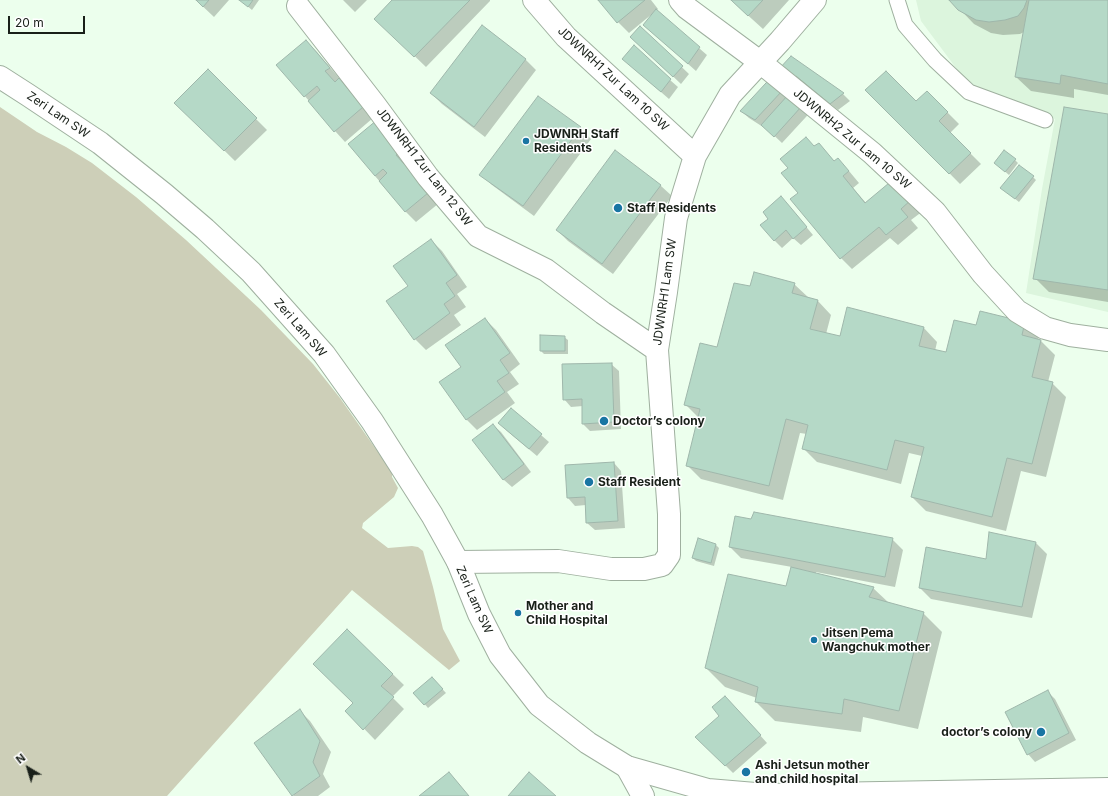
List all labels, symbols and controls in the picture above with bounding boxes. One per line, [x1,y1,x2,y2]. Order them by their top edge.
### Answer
scale bar [10,8,87,34]
text: 20 m [15,15,44,30]
street label: JDWNRH1 Zur Lam 10 SW [554,24,672,134]
street label: JDWNRH2 Zur Lam 10 SW [790,86,914,192]
street label: Zeri Lam SW [24,89,92,141]
street label: JDWNRH1 Zur Lam 12 SW [373,105,475,229]
place label: JDWNRH Staff Residents [534,127,619,155]
marker: JDWNRH Staff Residents [521,136,531,146]
place label: Staff Residents [627,201,716,215]
marker: Staff Residents [612,202,624,214]
street label: JDWNRH1 Lam SW [650,237,680,347]
street label: Zeri Lam SW [271,296,329,360]
place label: Doctor’s colony [613,414,705,428]
marker: Doctor’s colony [598,415,610,427]
place label: Staff Resident [598,475,681,489]
marker: Staff Resident [583,476,595,488]
street label: Zeri Lam SW [453,564,495,636]
place label: Mother and Child Hospital [526,599,608,627]
marker: Mother and Child Hospital [513,608,523,618]
place label: Jitsen Pema Wangchuk mother [822,626,930,654]
marker: Jitsen Pema Wangchuk mother [809,635,819,645]
place label: doctor’s colony [941,725,1032,739]
marker: doctor’s colony [1035,726,1047,738]
north arrow [8,748,48,788]
text: N [13,750,28,767]
place label: Ashi Jetsun mother and child hospital [755,758,869,786]
marker: Ashi Jetsun mother and child hospital [740,766,752,778]

